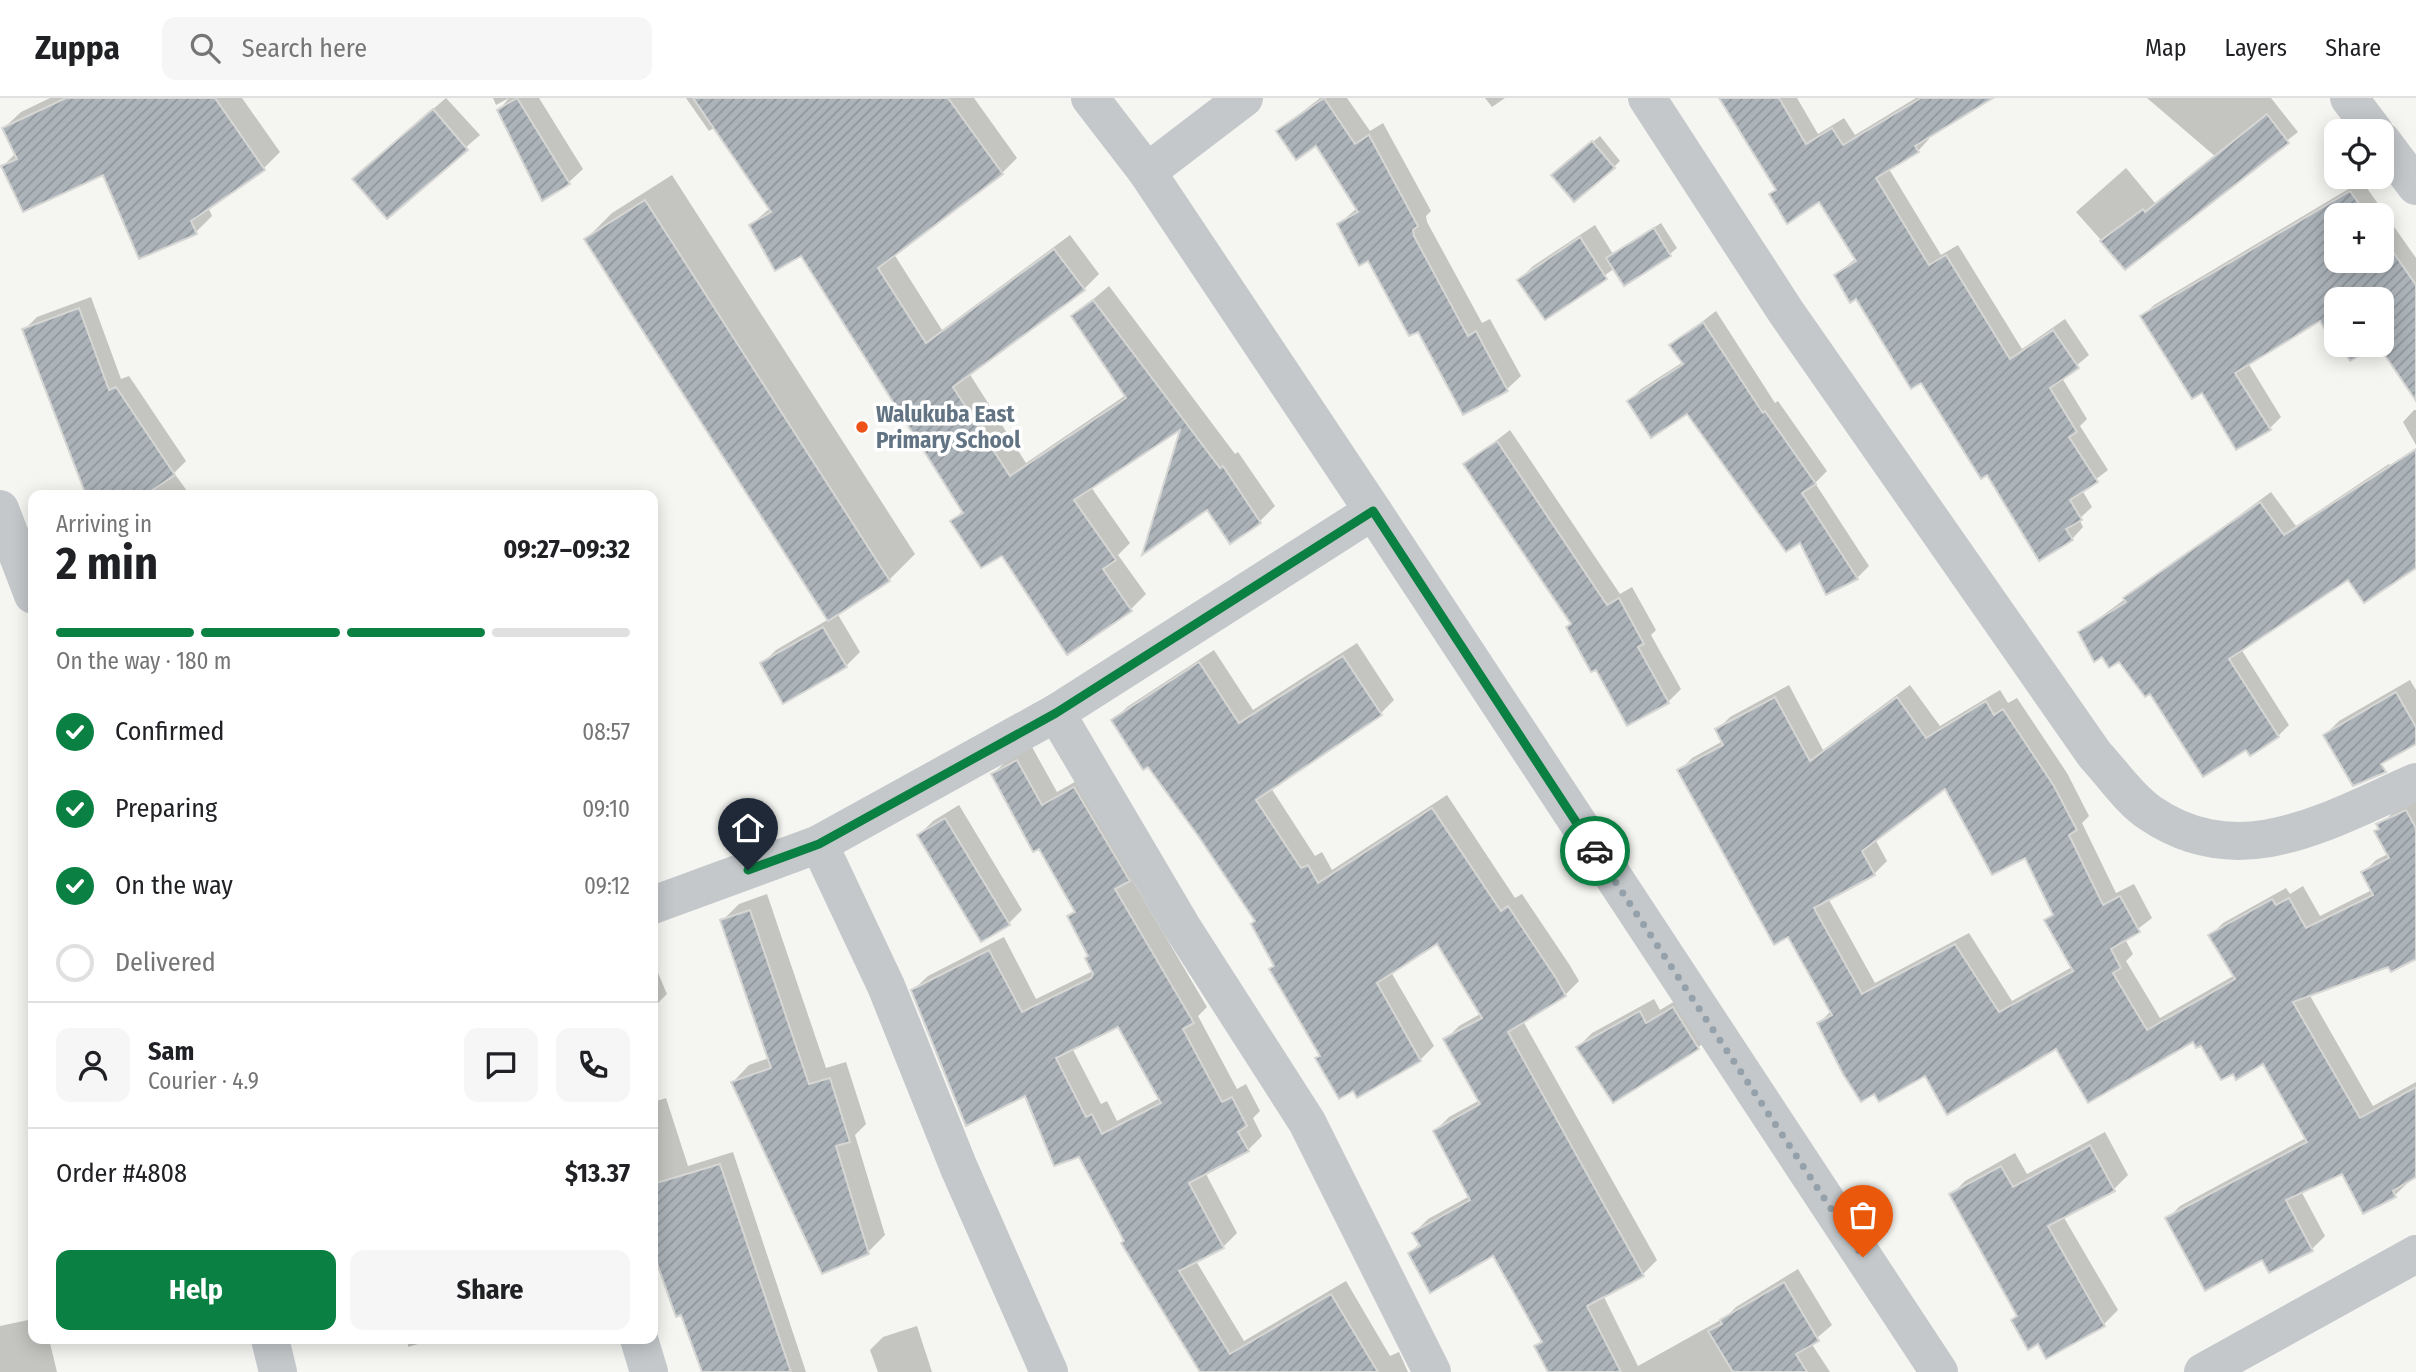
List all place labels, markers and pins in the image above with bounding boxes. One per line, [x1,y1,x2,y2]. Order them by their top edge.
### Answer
place label: Walukuba East Primary School [876,400,1021,454]
marker: Walukuba East Primary School [854,419,870,435]
pin [718,798,778,870]
pin [1833,1185,1893,1257]

